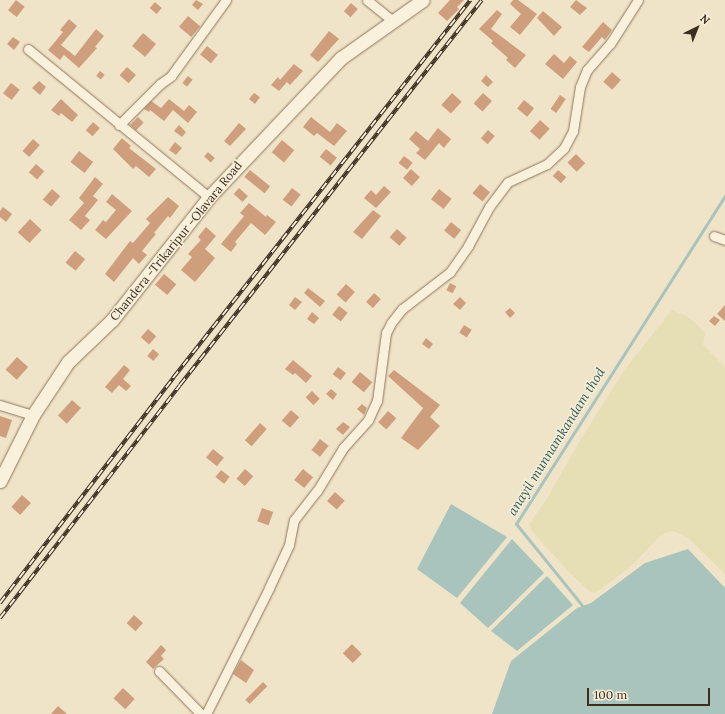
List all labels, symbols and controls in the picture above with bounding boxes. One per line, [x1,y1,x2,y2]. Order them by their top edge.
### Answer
north arrow [677,8,717,48]
text: N [697,11,713,27]
street label: Chandera -Trikaripur -Olavara Road [107,158,245,324]
water label: anayil munnamkandam thod [505,365,609,519]
scale bar [589,680,712,706]
text: 100 m [594,687,627,702]

